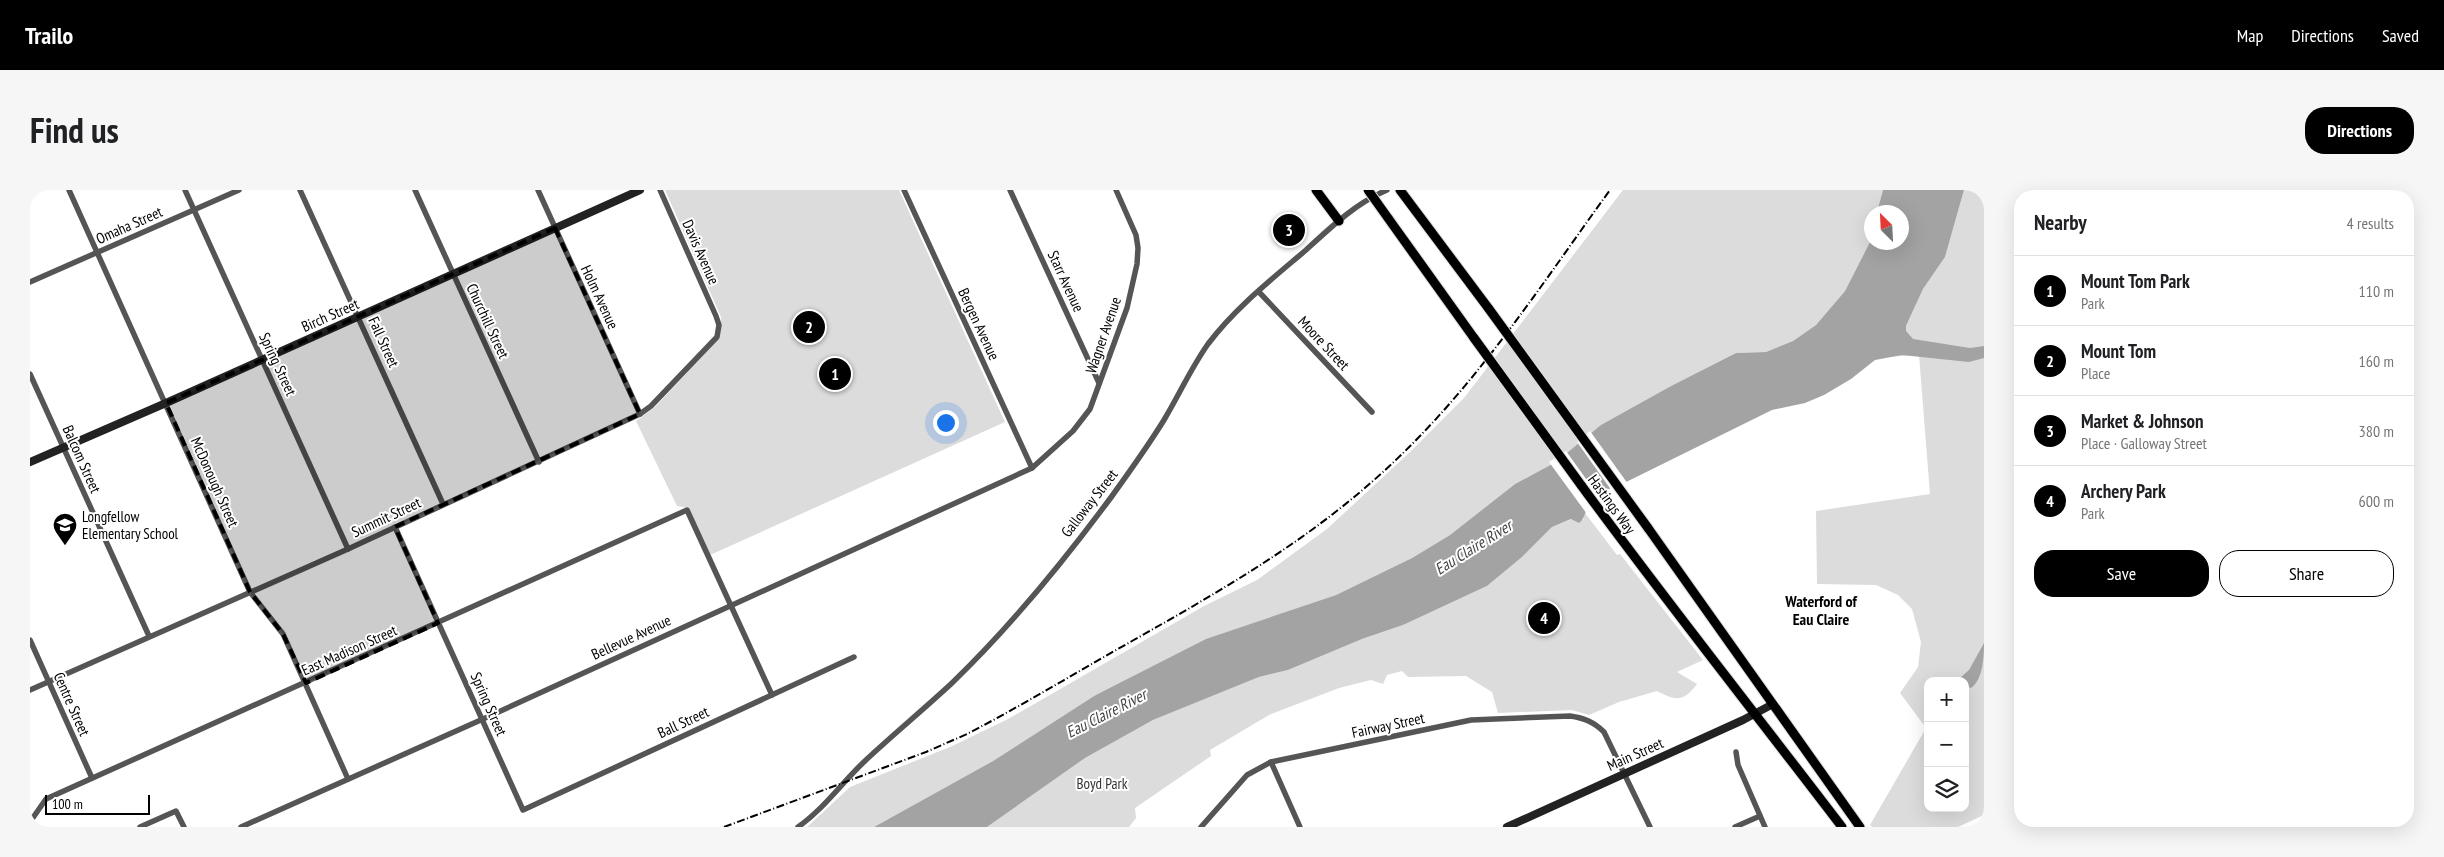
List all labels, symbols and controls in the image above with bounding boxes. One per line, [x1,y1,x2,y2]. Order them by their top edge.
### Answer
text: Trailo [25,20,73,51]
text: Map [2237,24,2263,47]
text: Directions [2291,24,2354,47]
text: Saved [2382,24,2419,47]
text: Find us [30,107,119,153]
button: Directions [2305,107,2414,154]
street label: Omaha Street [93,202,165,248]
north arrow [1864,205,1909,250]
text: Nearby [2034,209,2087,236]
pin: 3 [1273,211,1305,249]
text: 4 results [2347,213,2394,233]
street label: Davis Avenue [678,217,724,287]
street label: Starr Avenue [1044,247,1088,315]
street label: Holm Avenue [577,262,623,332]
text: Mount Tom Park [2081,269,2190,293]
street label: Churchill Street [462,280,514,362]
text: 1 [2046,281,2054,301]
text: 110 m [2359,281,2394,301]
street label: Bergen Avenue [954,285,1004,363]
text: Park [2081,293,2105,313]
street label: Birch Street [298,294,362,336]
street label: Wagner Avenue [1081,294,1125,376]
pin: 2 [793,308,825,346]
street label: Moore Street [1294,312,1354,374]
street label: Fall Street [364,314,404,370]
street label: Spring Street [255,329,301,399]
text: Mount Tom [2081,339,2156,363]
text: 2 [2046,351,2054,371]
text: 160 m [2359,351,2394,371]
pin: 1 [819,355,851,393]
text: Place [2081,363,2110,383]
text: Market & Johnson [2081,409,2204,433]
your location [933,410,959,436]
text: 3 [2046,421,2054,441]
text: 380 m [2359,421,2394,441]
street label: Balcom Street [59,422,105,496]
text: Place · Galloway Street [2081,433,2207,453]
street label: McDonough Street [187,434,243,530]
street label: Galloway Street [1057,465,1121,541]
street label: Hastings Way [1584,471,1640,538]
text: Archery Park [2081,479,2166,503]
text: 4 [2046,491,2054,511]
text: 600 m [2359,491,2394,511]
street label: Summit Street [348,493,424,541]
text: Park [2081,503,2105,523]
place label: Longfellow Elementary School [82,507,179,543]
school or university icon: Longfellow Elementary School [52,512,78,546]
water label: Eau Claire River [1431,514,1518,579]
button: Save [2034,550,2209,597]
button: Share [2219,550,2394,597]
district label: Waterford of Eau Claire [1784,591,1857,629]
pin: 4 [1528,599,1560,637]
street label: Bellevue Avenue [588,610,674,664]
street label: East Madison Street [298,620,400,680]
street label: Centre Street [50,669,94,739]
street label: Spring Street [467,669,511,739]
map controls [1924,677,1969,812]
button: + [1924,677,1969,722]
water label: Eau Claire River [1063,683,1152,742]
street label: Ball Street [654,702,712,742]
street label: Fairway Street [1350,708,1426,742]
button: − [1924,722,1969,767]
street label: Main Street [1604,733,1666,775]
button: layers [1924,767,1969,812]
park label: Boyd Park [1076,774,1128,793]
scale bar [45,792,150,815]
text: 100 m [52,795,83,813]

